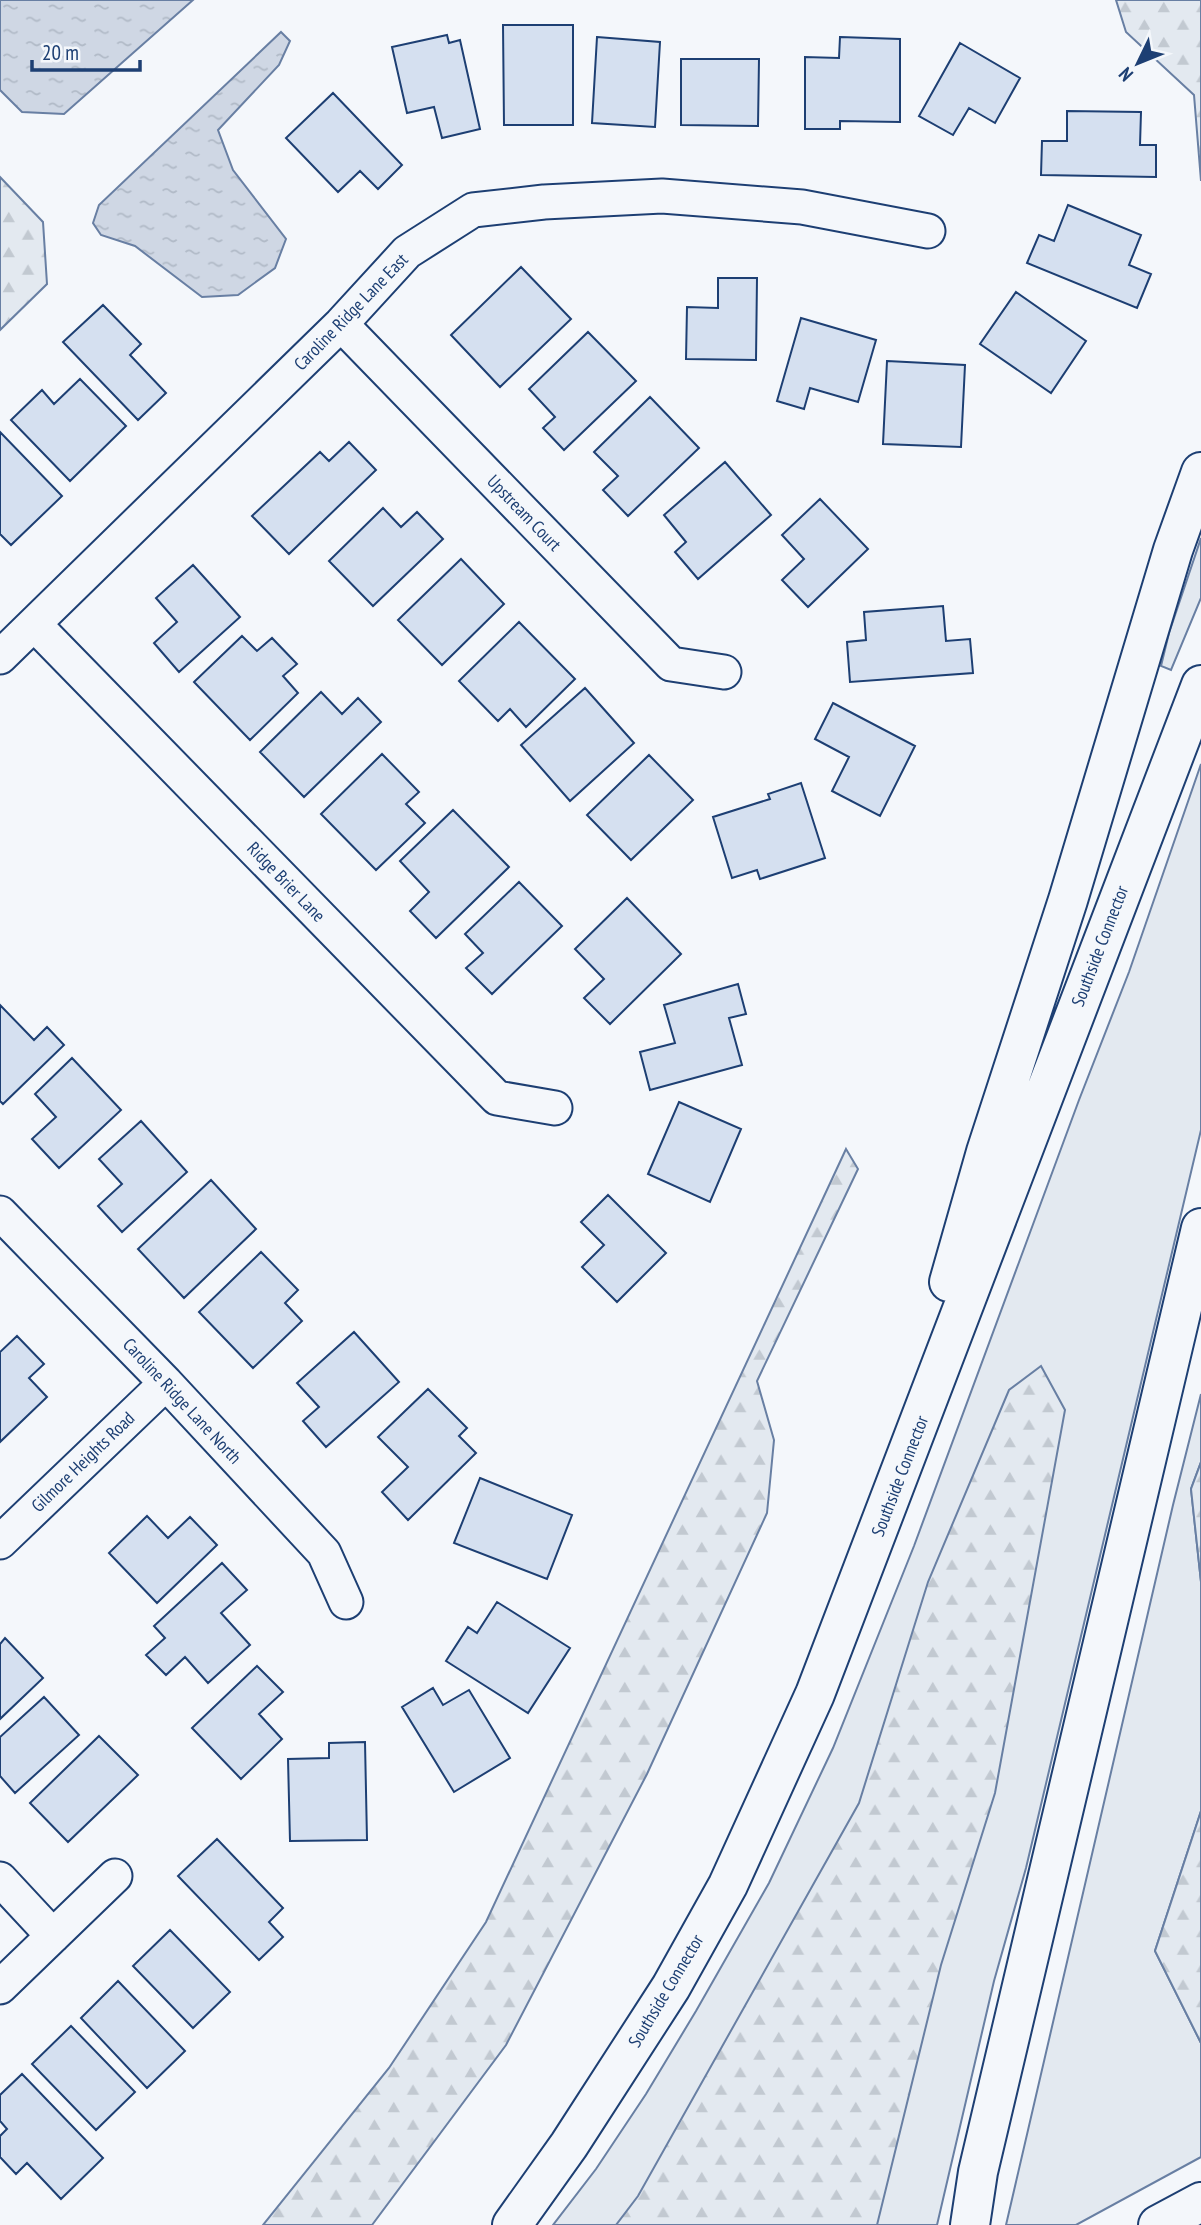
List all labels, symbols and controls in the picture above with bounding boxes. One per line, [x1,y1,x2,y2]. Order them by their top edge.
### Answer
scale bar [32,28,140,72]
north arrow [1103,28,1173,98]
text: 20 m [42,39,79,66]
text: N [1113,63,1138,87]
street label: Caroline Ridge Lane East [289,248,412,375]
street label: Upstream Court [482,470,566,556]
street label: Ridge Brier Lane [242,837,330,927]
street label: Southside Connector [1066,882,1133,1010]
street label: Caroline Ridge Lane North [118,1333,247,1468]
street label: Gilmore Heights Road [26,1407,139,1517]
street label: Southside Connector [866,1412,933,1540]
street label: Southside Connector [623,1930,708,2051]

